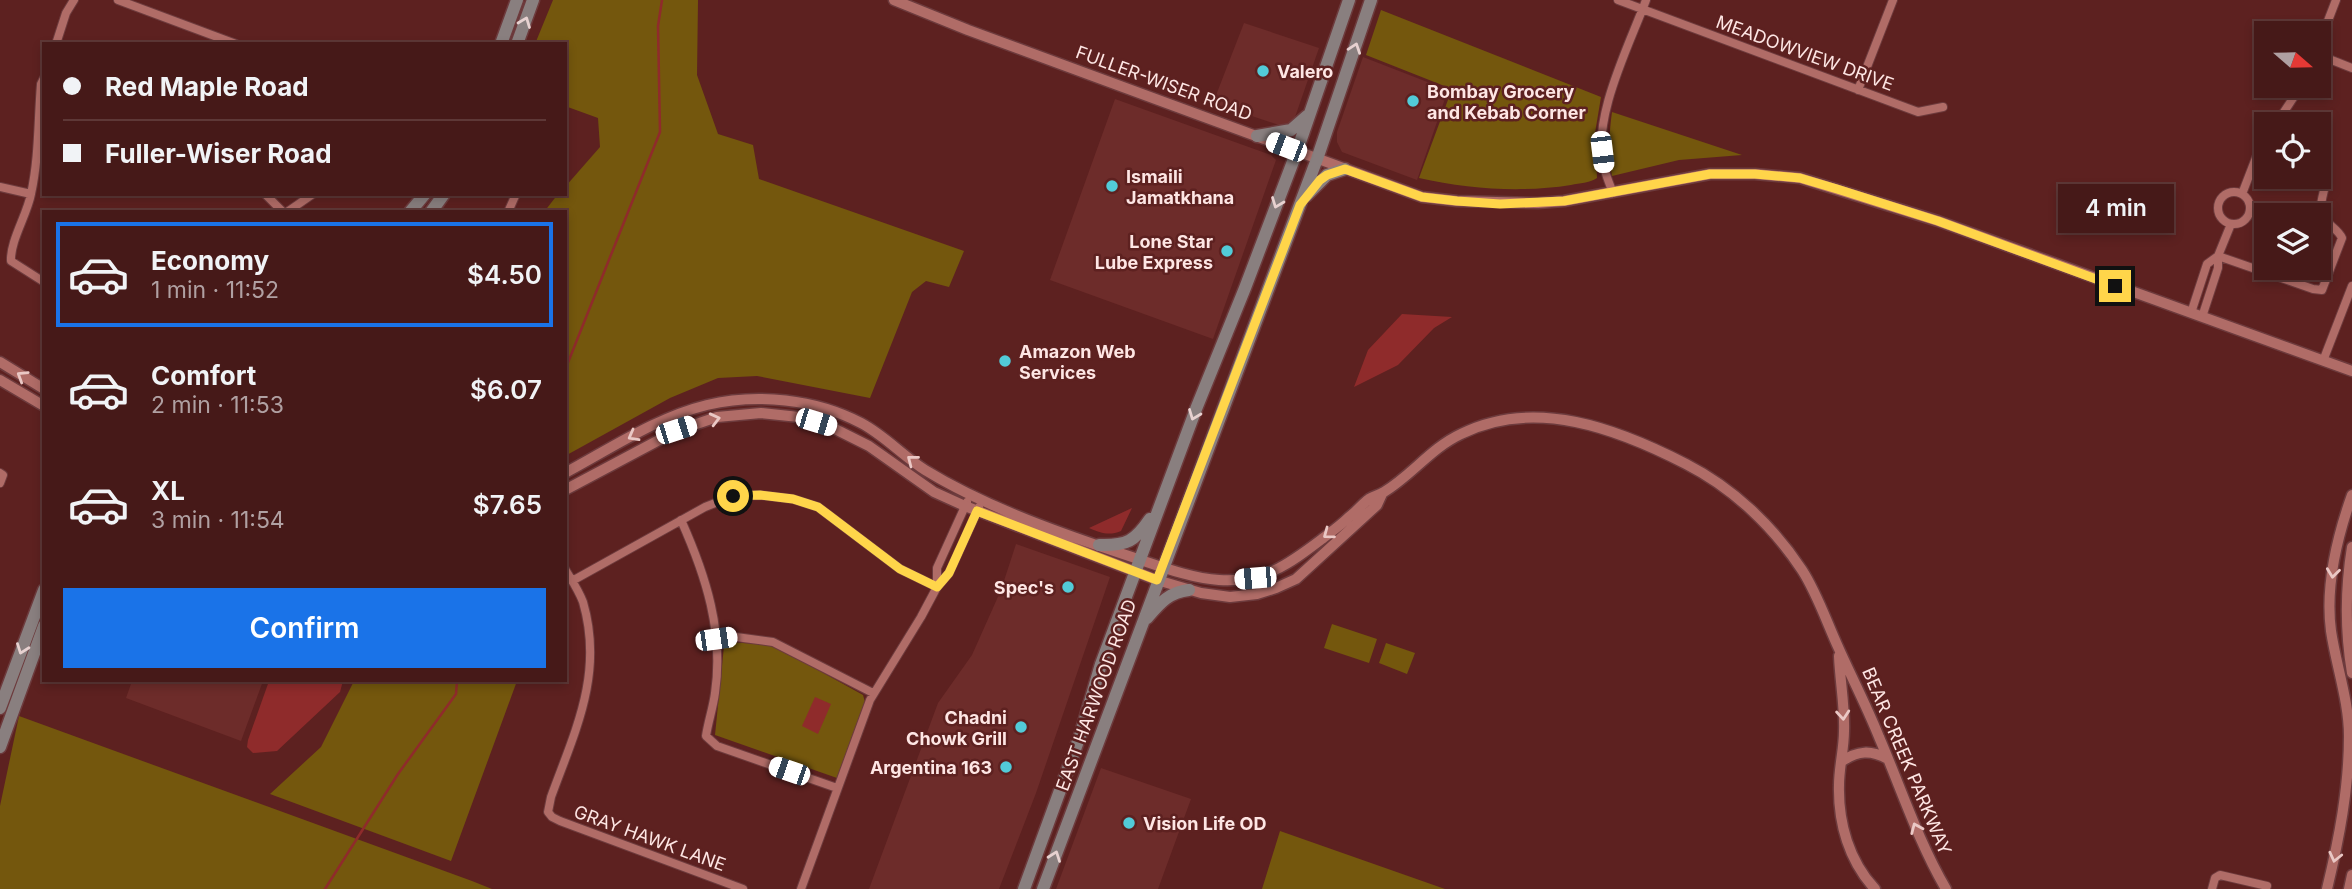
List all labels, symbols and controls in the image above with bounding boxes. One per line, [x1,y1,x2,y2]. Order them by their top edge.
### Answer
street label: MEADOWVIEW DRIVE [1713,11,1897,95]
one-way arrow [517,16,531,28]
north arrow [2254,21,2331,98]
map controls [2254,21,2331,280]
street label: FULLER-WISER ROAD [1073,41,1255,125]
one-way arrow [1347,42,1361,54]
place label: Valero [1277,61,1333,82]
marker: Valero [1255,63,1271,79]
text: Red Maple Road [105,71,309,102]
place label: Bombay Grocery and Kebab Corner [1427,81,1586,123]
marker: Bombay Grocery and Kebab Corner [1405,93,1421,109]
button: locate [2254,112,2331,189]
car [1263,130,1310,164]
car [1590,130,1615,174]
text: Fuller-Wiser Road [105,138,332,169]
place label: Ismaili Jamatkhana [1126,166,1234,208]
marker: Ismaili Jamatkhana [1104,178,1120,194]
callout: 4 min [2057,184,2173,233]
text: 4 min [2085,194,2147,222]
one-way arrow [1272,196,1286,208]
button: layers [2254,203,2331,280]
place label: Lone Star Lube Express [1095,231,1213,273]
icon: car [67,243,130,306]
marker: Lone Star Lube Express [1219,243,1235,259]
text: Economy [151,245,269,276]
text: $4.50 [467,259,542,290]
route end [2099,270,2131,302]
text: 1 min · 11:52 [151,276,279,304]
place label: Amazon Web Services [1019,341,1136,383]
marker: Amazon Web Services [997,353,1013,369]
icon: car [67,358,130,421]
text: Comfort [151,360,256,391]
one-way arrow [16,371,29,384]
text: $6.07 [470,374,542,405]
text: 2 min · 11:53 [151,391,284,419]
car [793,406,840,438]
one-way arrow [1188,408,1202,420]
one-way arrow [708,413,720,427]
car [653,414,700,446]
one-way arrow [628,428,640,441]
one-way arrow [907,455,919,468]
icon: car [67,473,130,536]
text: XL [151,475,185,506]
route start [717,480,749,512]
text: $7.65 [473,489,542,520]
text: 3 min · 11:54 [151,506,285,534]
one-way arrow [1324,526,1336,539]
car [1234,566,1277,590]
one-way arrow [2325,568,2340,579]
place label: Spec's [994,577,1054,598]
marker: Spec's [1060,579,1076,595]
button: Confirm [63,588,546,668]
street label: EAST HARWOOD ROAD [1052,596,1140,794]
car [694,626,739,652]
one-way arrow [16,643,30,655]
street label: BEAR CREEK PARKWAY [1858,664,1956,858]
place label: Chadni Chowk Grill [906,707,1007,749]
one-way arrow [1835,710,1850,721]
marker: Chadni Chowk Grill [1013,719,1029,735]
car [766,754,813,788]
place label: Argentina 163 [870,757,992,778]
marker: Argentina 163 [998,759,1014,775]
street label: GRAY HAWK LANE [571,801,729,875]
place label: Vision Life OD [1143,813,1266,834]
marker: Vision Life OD [1121,815,1137,831]
one-way arrow [1910,823,1924,835]
one-way arrow [1047,850,1061,862]
one-way arrow [2329,851,2343,863]

